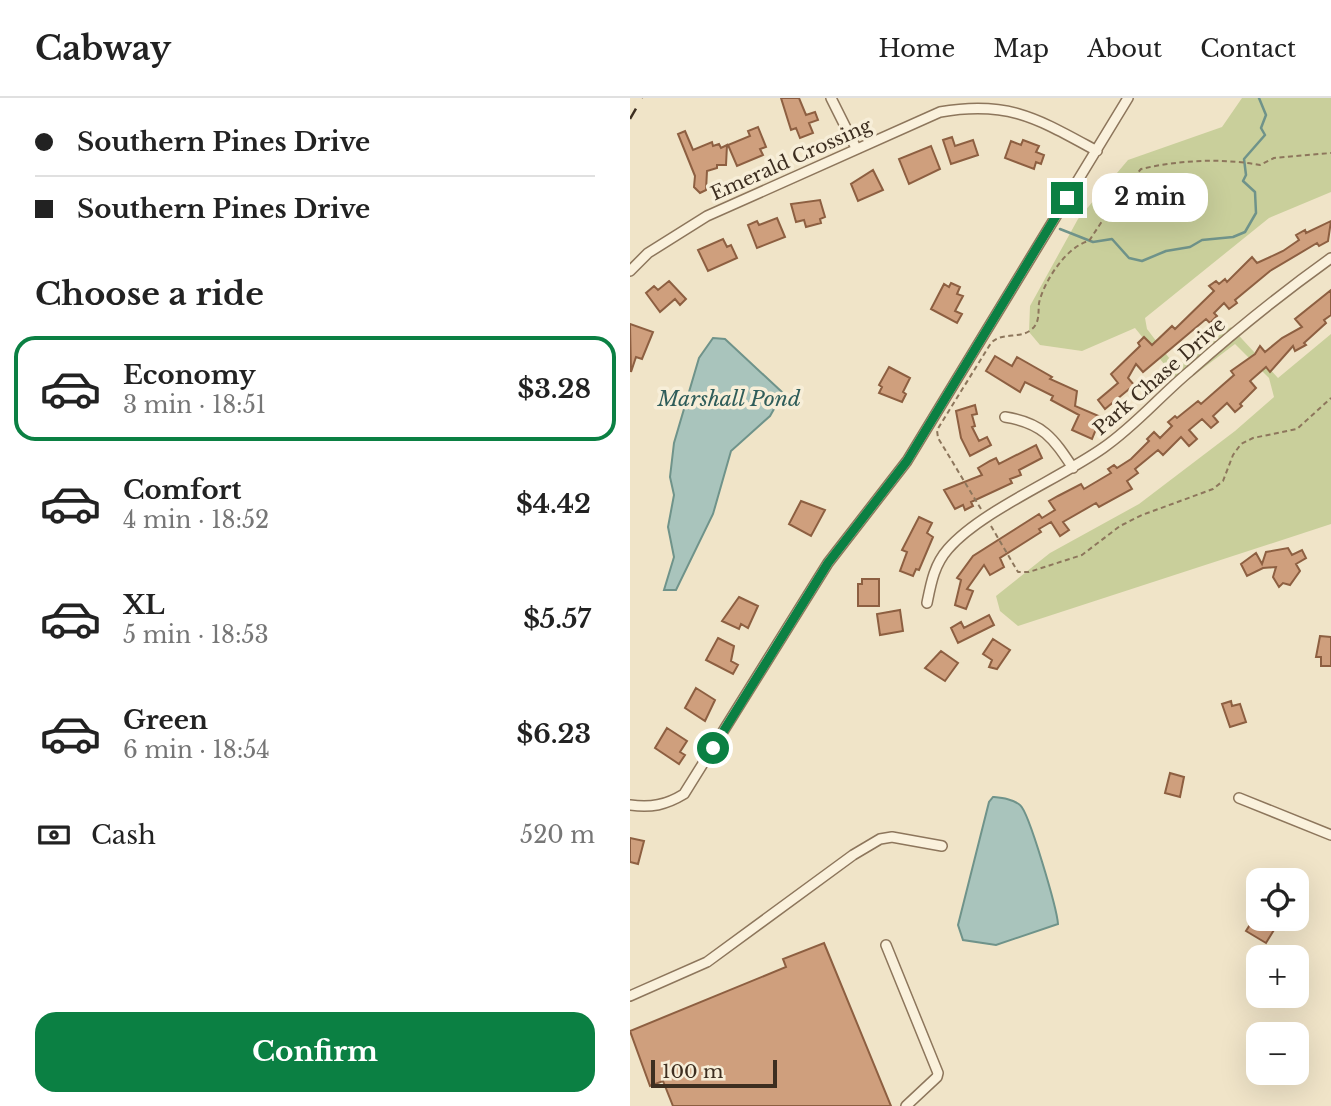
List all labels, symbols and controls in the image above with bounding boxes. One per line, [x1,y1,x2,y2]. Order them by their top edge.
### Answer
text: Cabway [35,28,171,69]
text: Home [879,34,955,63]
text: Map [993,34,1049,63]
text: About [1087,34,1162,63]
text: Contact [1200,34,1296,63]
street label: Emerald Crossing [707,113,876,205]
text: Southern Pines Drive [77,126,370,158]
callout: 2 min [1092,174,1207,222]
route end [1051,182,1083,214]
text: 2 min [1114,183,1186,211]
text: Southern Pines Drive [77,193,370,225]
text: Choose a ride [35,274,264,314]
street label: Park Chase Drive [1089,313,1230,440]
icon: car [39,357,102,420]
text: Economy [123,359,256,391]
text: $3.28 [517,373,591,405]
water label: Marshall Pond [657,386,801,412]
text: 3 min · 18:51 [123,391,266,419]
icon: car [39,472,102,535]
text: Comfort [123,474,241,506]
text: $4.42 [516,488,591,520]
text: 4 min · 18:52 [123,506,269,534]
icon: car [39,587,102,650]
text: XL [123,589,165,621]
text: $5.57 [523,603,591,635]
text: 5 min · 18:53 [123,621,269,649]
icon: car [39,702,102,765]
text: Green [123,704,208,736]
text: $6.23 [516,718,591,750]
route start [697,732,729,764]
text: 6 min · 18:54 [123,736,270,764]
icon: cash [35,816,73,854]
text: Cash [91,819,156,851]
text: 520 m [520,821,595,849]
map controls [1246,868,1309,1085]
button: locate [1246,868,1309,931]
button: + [1246,945,1309,1008]
button: Confirm [35,1012,595,1092]
button: − [1246,1022,1309,1085]
scale bar [651,1057,777,1089]
text: 100 m [662,1060,723,1083]

